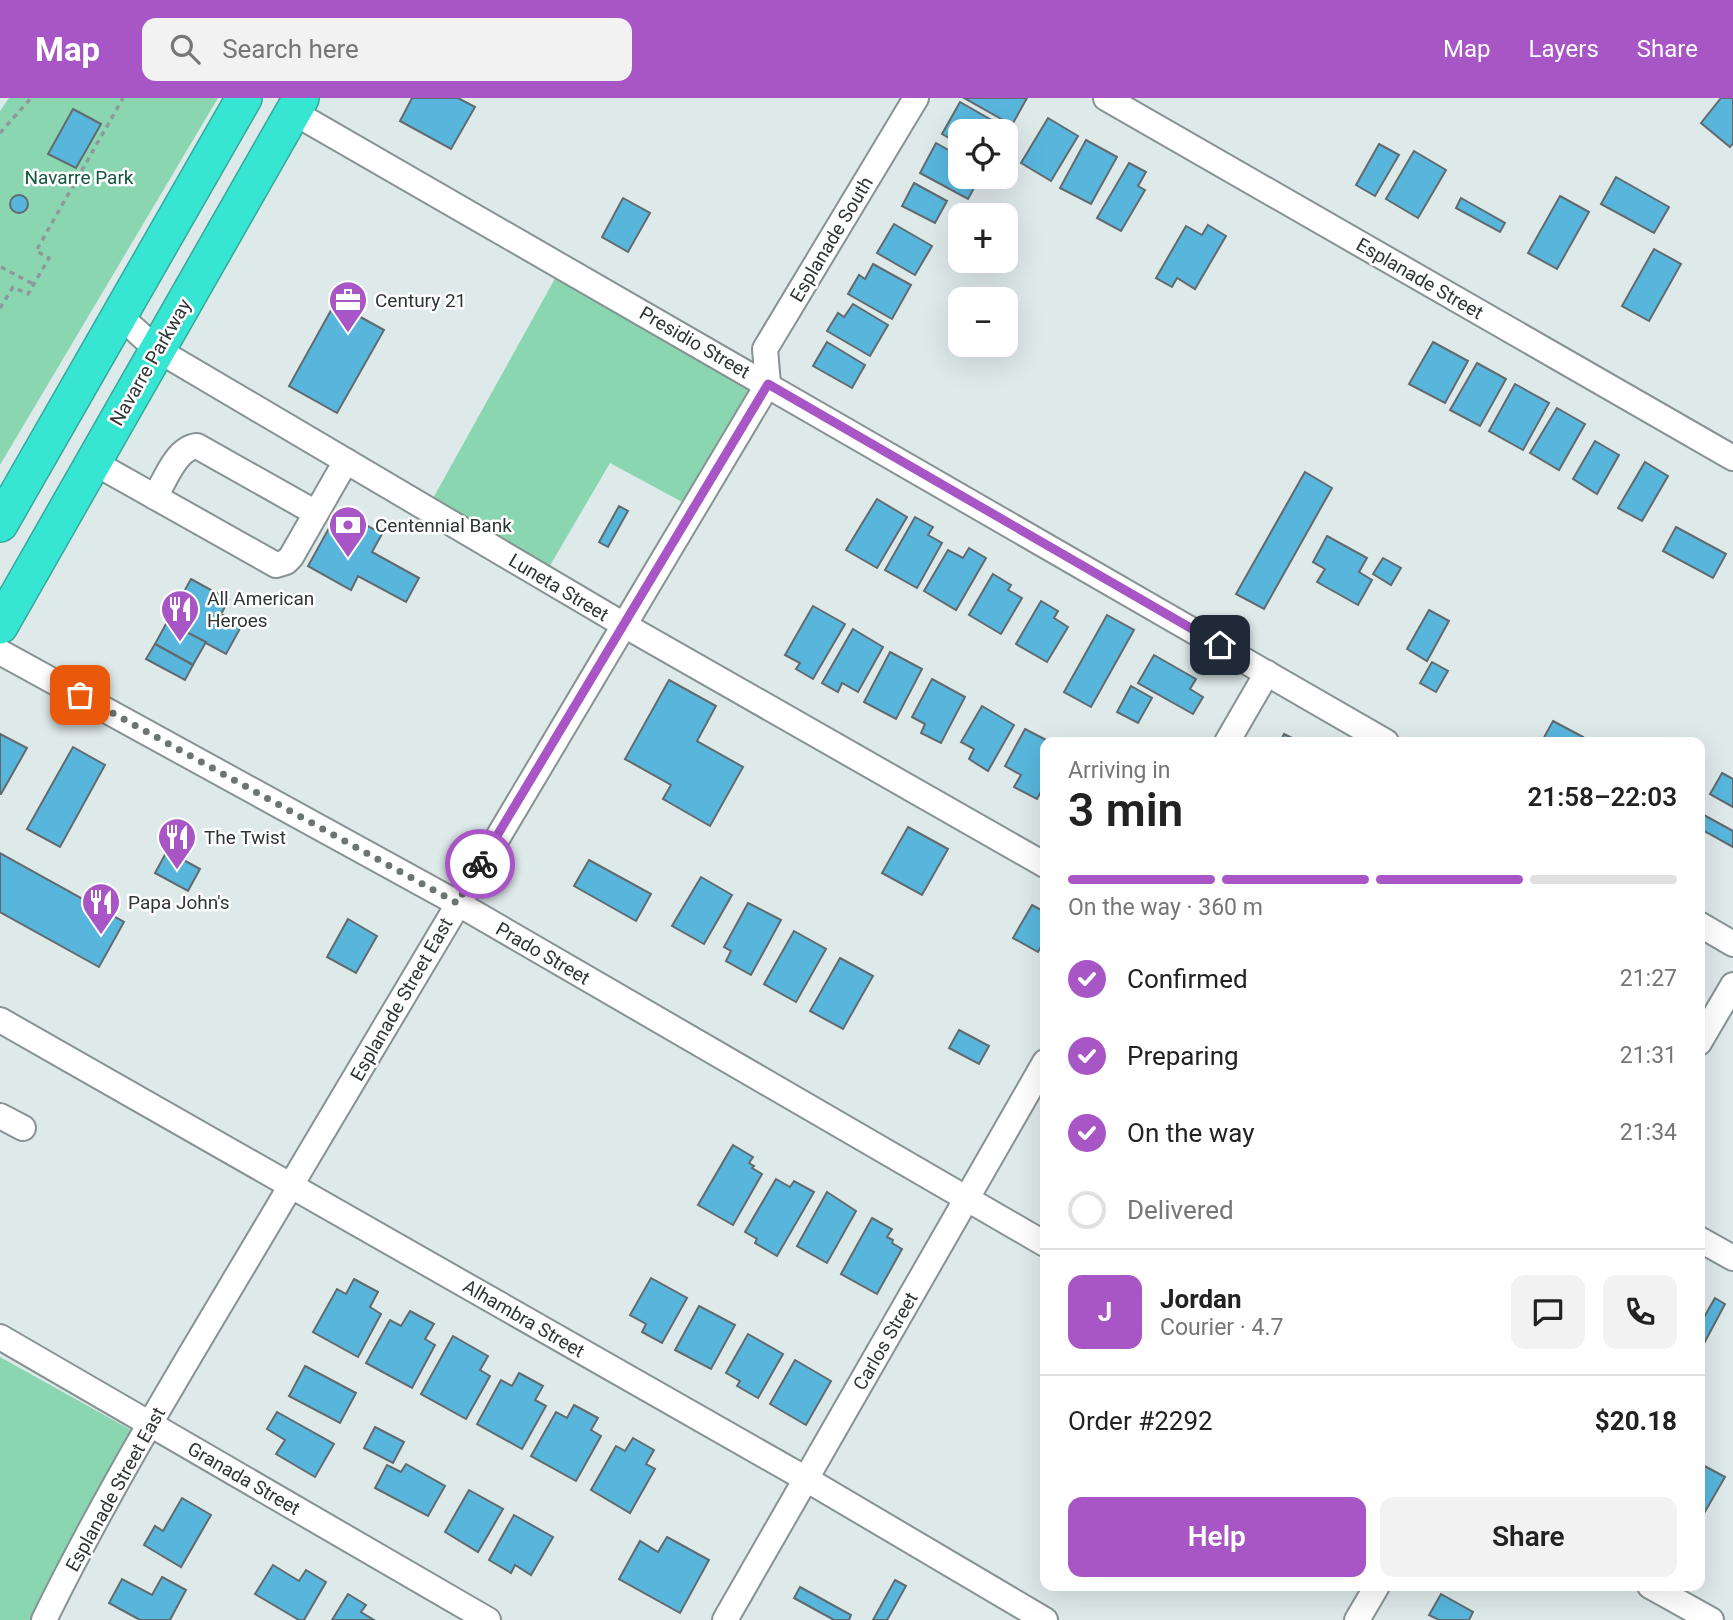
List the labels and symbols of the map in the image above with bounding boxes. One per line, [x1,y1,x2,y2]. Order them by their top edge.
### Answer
park label: Navarre Park [25,166,134,189]
street label: Esplanade South [785,173,878,306]
street label: Esplanade Street [1352,233,1487,324]
office icon: Century 21 [327,279,369,334]
place label: Century 21 [375,289,466,312]
street label: Navarre Parkway [105,295,196,430]
street label: Presidio Street [635,302,754,383]
bank icon: Centennial Bank [327,504,369,559]
place label: Centennial Bank [375,514,512,537]
street label: Luneta Street [505,549,613,626]
place label: All American Heroes [207,587,314,632]
restaurant icon: All American Heroes [159,588,201,643]
pin [1190,615,1250,675]
pin [50,665,110,725]
restaurant icon: The Twist [156,816,198,871]
place label: The Twist [204,826,286,849]
courier [445,829,515,899]
restaurant icon: Papa John's [80,881,122,936]
place label: Papa John's [128,891,230,914]
street label: Esplanade Street East [345,914,458,1085]
street label: Prado Street [492,917,594,990]
street label: Alhambra Street [459,1274,589,1362]
street label: Carlos Street [848,1288,923,1394]
street label: Esplanade Street East [61,1403,170,1576]
street label: Granada Street [183,1437,304,1520]

